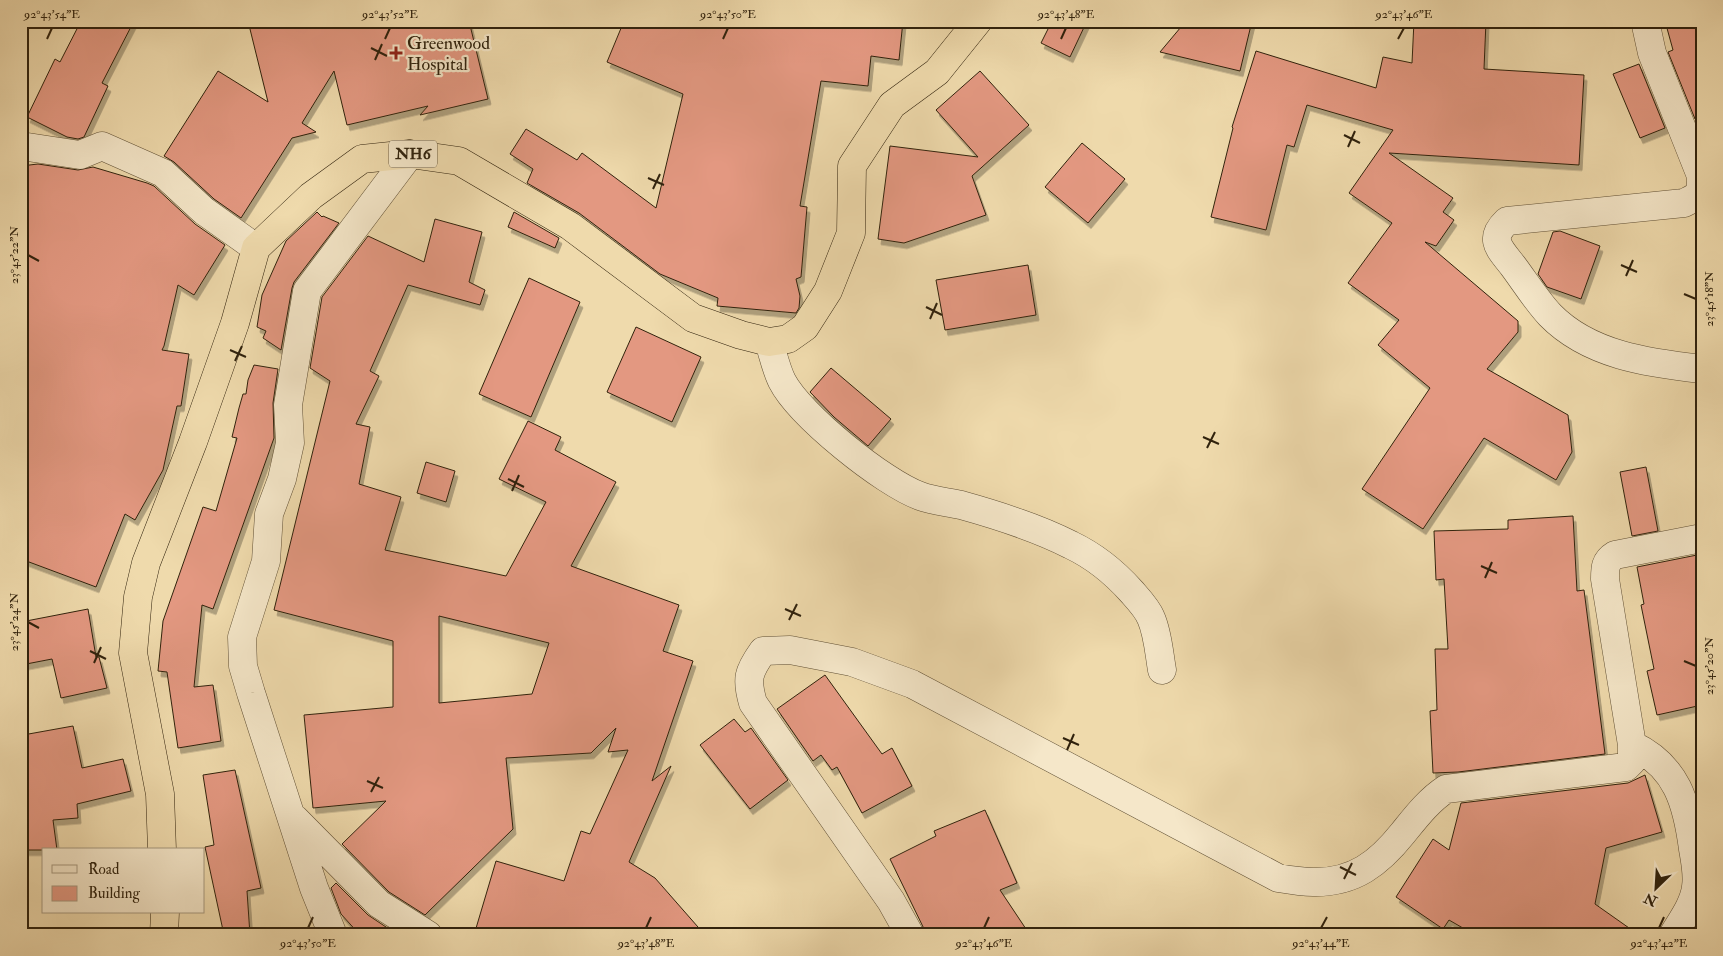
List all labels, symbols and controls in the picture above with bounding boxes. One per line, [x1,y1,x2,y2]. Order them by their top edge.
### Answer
text: 92°43'54"E [23,7,80,22]
text: 92°43'52"E [361,7,418,22]
text: 92°43'50"E [699,7,756,22]
text: 92°43'48"E [1037,7,1095,22]
text: 92°43'46"E [1374,7,1433,22]
place label: Greenwood Hospital [407,32,490,76]
marker: Greenwood Hospital [389,46,403,60]
road number: NH6 [389,140,437,168]
text: 23°45'22"N [7,226,22,284]
text: 23°45'18"N [1702,271,1717,327]
text: 23°45'24"N [7,593,22,651]
text: 23°45'20"N [1702,637,1717,695]
legend [42,848,205,914]
text: Road [88,860,120,879]
north arrow [1630,864,1680,914]
text: Building [88,884,140,903]
text: N [1641,889,1661,910]
text: 92°43'50"E [279,936,336,951]
text: 92°43'48"E [617,936,675,951]
text: 92°43'46"E [954,936,1013,951]
text: 92°43'44"E [1291,936,1350,951]
text: 92°43'42"E [1629,936,1688,951]

